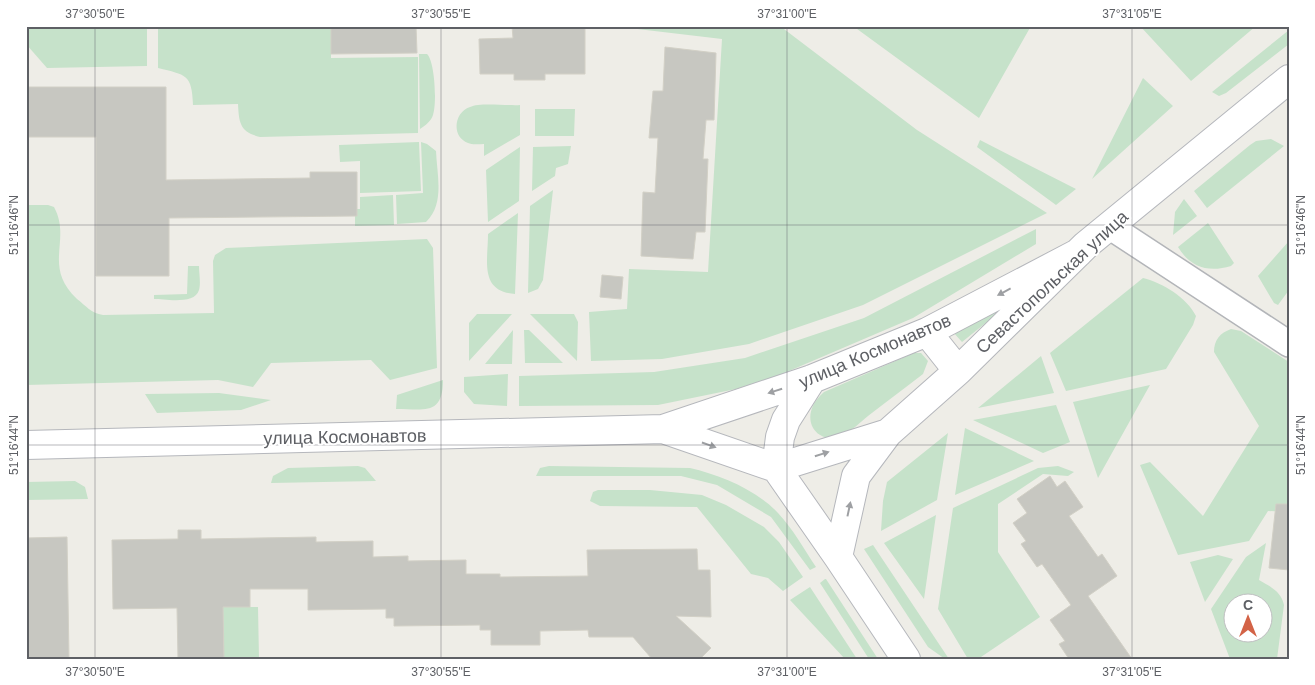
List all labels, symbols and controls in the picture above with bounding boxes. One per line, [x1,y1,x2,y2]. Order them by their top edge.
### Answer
text: 37°30'50"E [65,7,125,21]
text: 37°30'55"E [411,7,471,21]
text: 37°31'00"E [757,7,817,21]
text: 37°31'05"E [1102,7,1162,21]
text: 51°16'46"N [7,195,21,255]
text: 51°16'46"N [1294,195,1308,255]
street label: Севастопольская улица [972,206,1133,358]
one-way arrow [997,288,1011,296]
street label: улица Космонавтов [796,310,954,392]
one-way arrow [767,387,782,395]
text: 51°16'44"N [7,415,21,475]
text: 51°16'44"N [1294,415,1308,475]
street label: улица Космонавтов [263,426,427,448]
one-way arrow [702,441,717,449]
one-way arrow [815,449,830,457]
one-way arrow [845,501,853,516]
north arrow [1222,592,1272,642]
text: С [1243,597,1253,613]
text: 37°30'50"E [65,665,125,679]
text: 37°30'55"E [411,665,471,679]
text: 37°31'00"E [757,665,817,679]
text: 37°31'05"E [1102,665,1162,679]

